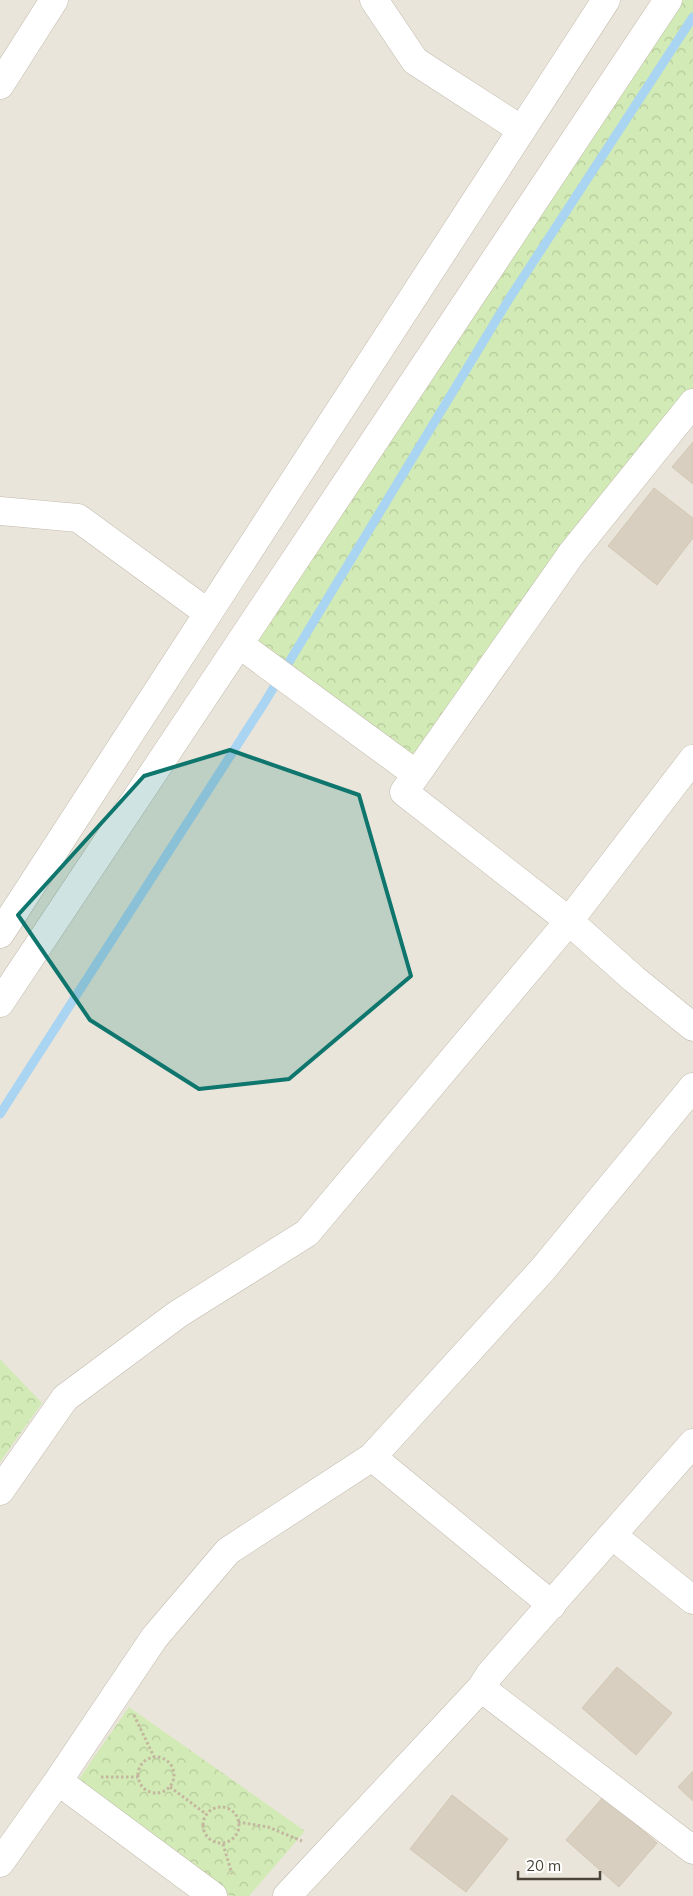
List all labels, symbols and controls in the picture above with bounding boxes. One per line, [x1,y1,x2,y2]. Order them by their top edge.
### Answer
scale bar [518,1848,600,1880]
text: 20 m [526,1856,561,1875]

